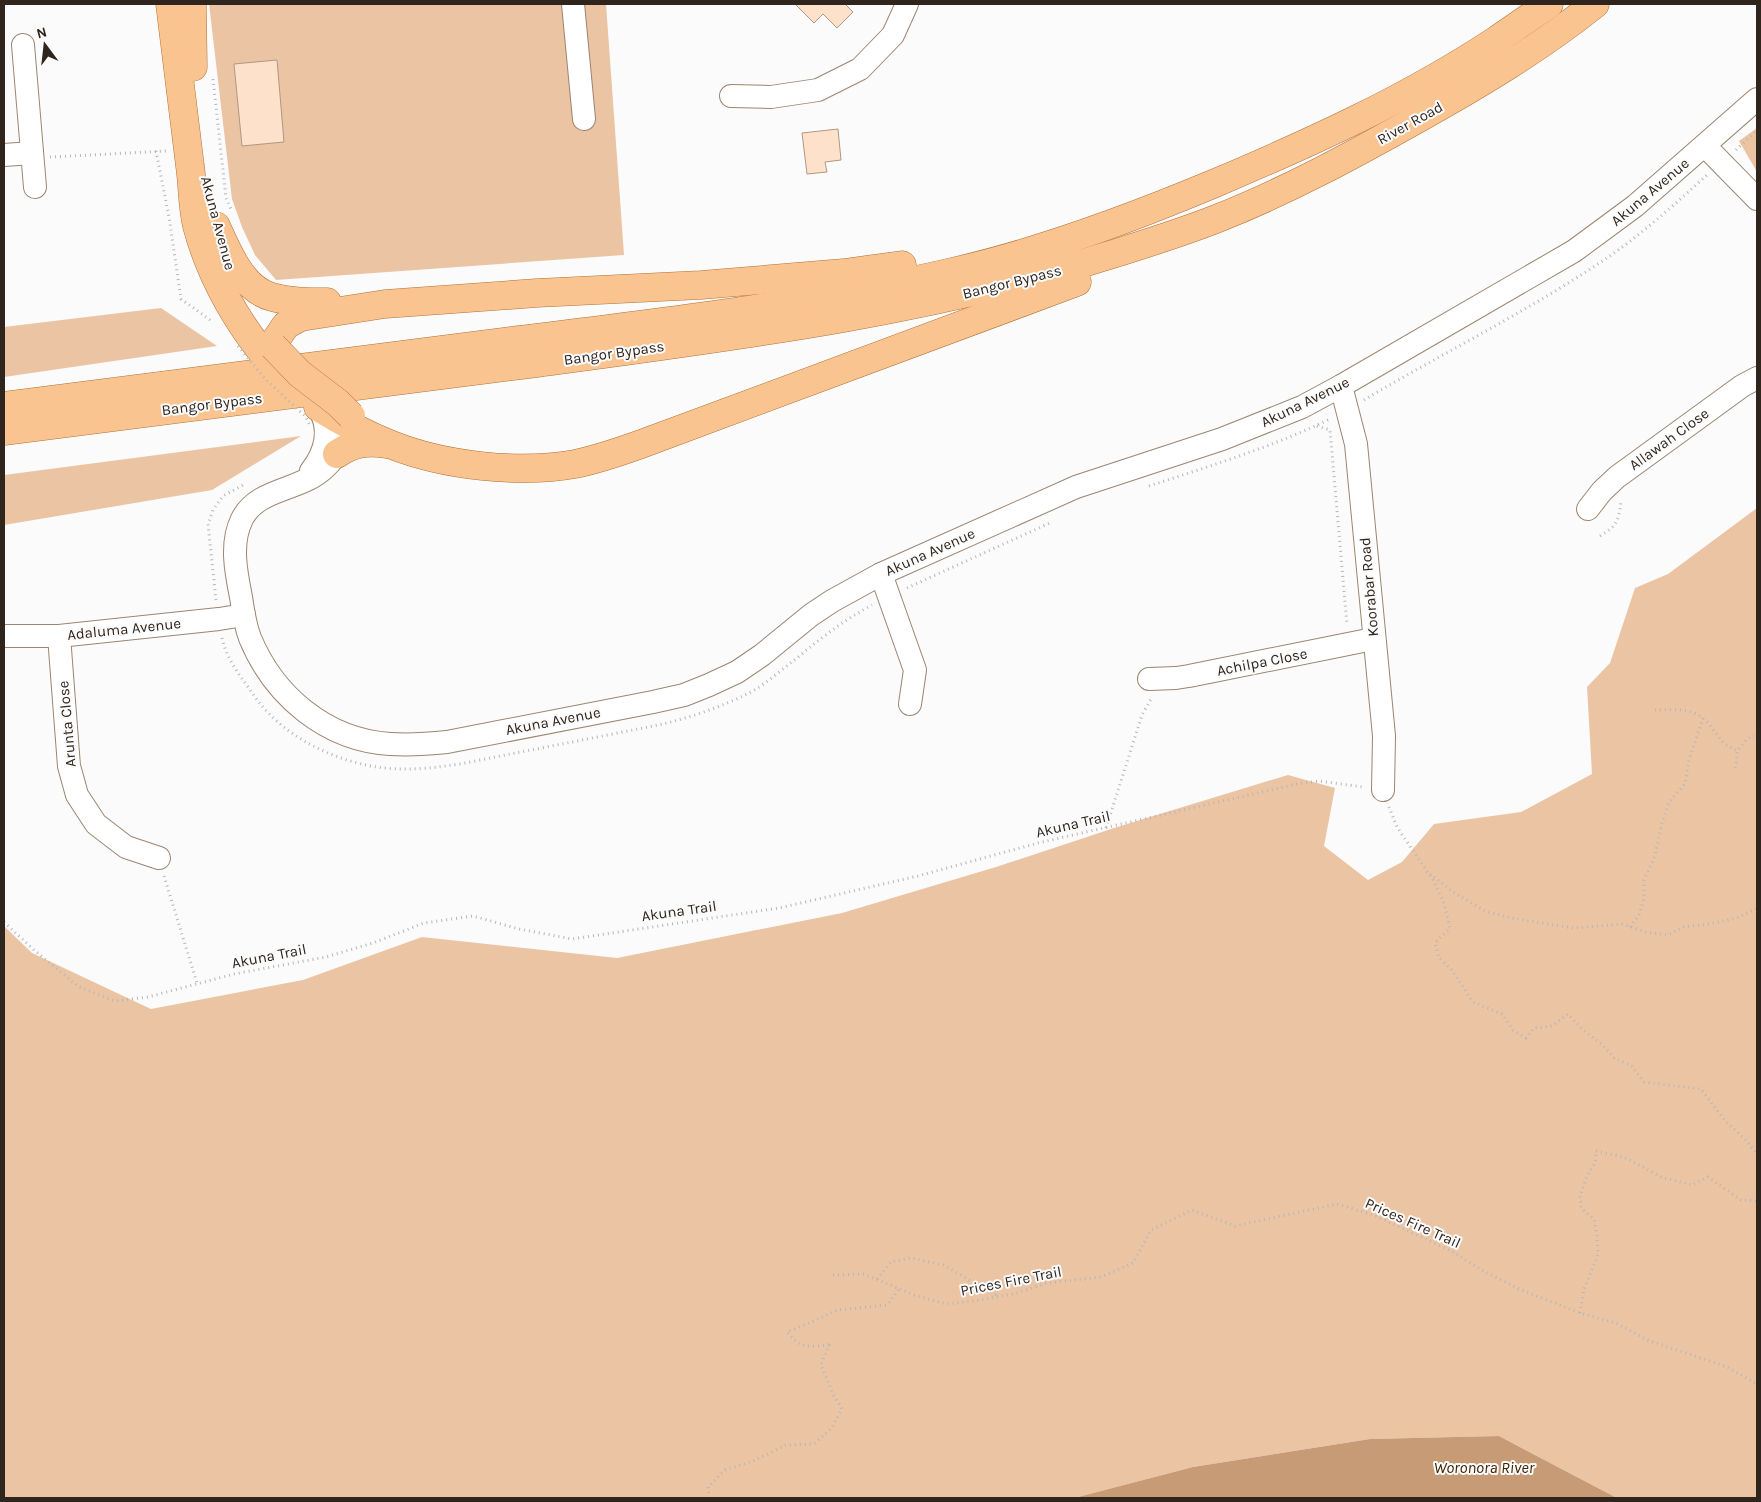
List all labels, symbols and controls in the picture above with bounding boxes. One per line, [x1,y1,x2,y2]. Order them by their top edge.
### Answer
north arrow [20,20,70,70]
text: N [35,23,49,42]
street label: River Road [1374,98,1446,148]
street label: Akuna Avenue [1607,154,1693,230]
street label: Akuna Avenue [197,174,239,272]
street label: Bangor Bypass [961,261,1063,303]
street label: Bangor Bypass [563,337,665,369]
street label: Akuna Avenue [1258,373,1352,431]
street label: Bangor Bypass [161,389,263,419]
street label: Allawah Close [1626,404,1712,474]
street label: Akuna Avenue [882,524,978,580]
street label: Koorabar Road [1356,536,1382,638]
street label: Adaluma Avenue [66,614,182,644]
street label: Achilpa Close [1215,644,1309,680]
street label: Arunta Close [54,680,80,768]
street label: Akuna Avenue [504,703,602,739]
street label: Akuna Trail [1034,807,1112,841]
street label: Akuna Trail [640,897,718,925]
street label: Akuna Trail [230,940,308,972]
street label: Prices Fire Trail [1362,1194,1464,1252]
street label: Prices Fire Trail [959,1262,1063,1300]
water label: Woronora River [1434,1458,1535,1477]

